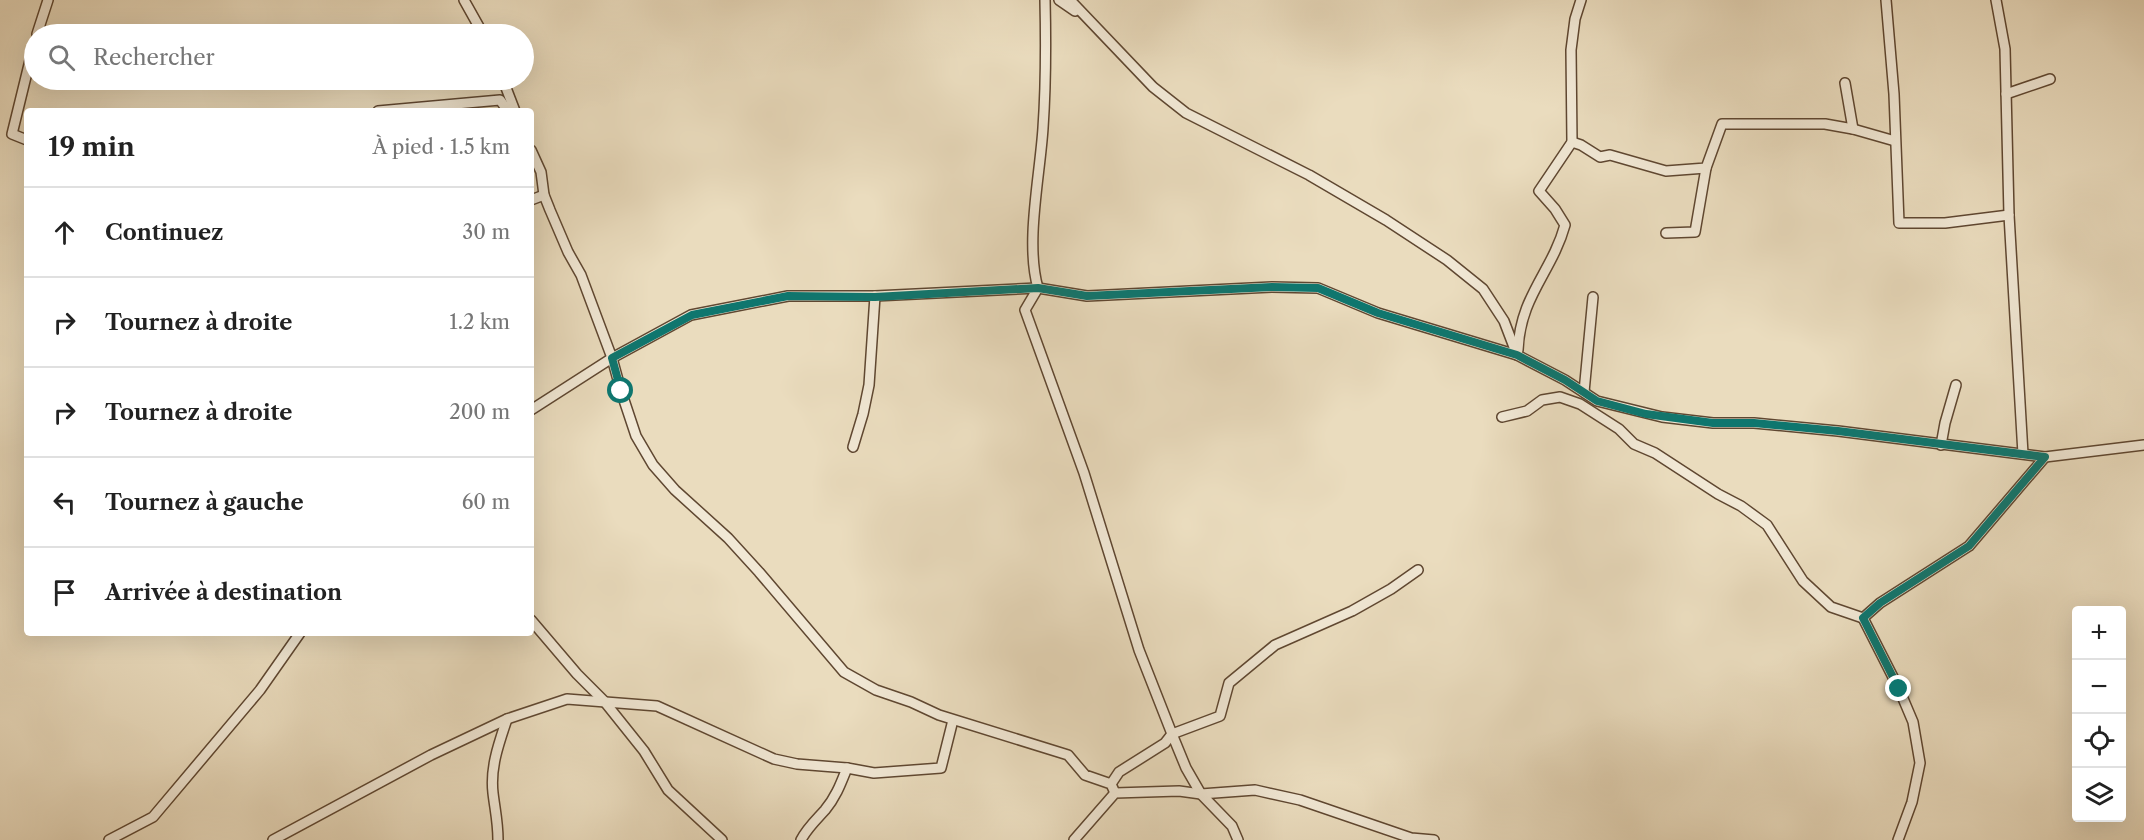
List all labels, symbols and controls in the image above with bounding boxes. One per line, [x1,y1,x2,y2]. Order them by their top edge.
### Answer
search box [24,24,534,90]
icon: search [45,41,78,74]
text: Rechercher [93,44,215,71]
text: 19 min [48,131,135,163]
text: À pied · 1.5 km [373,135,510,159]
icon: ahead [48,216,81,249]
text: Continuez [105,219,224,246]
text: 30 m [462,220,510,244]
icon: right [48,306,81,339]
text: Tournez à droite [105,309,292,336]
text: 1.2 km [449,310,510,334]
route start [607,377,633,403]
icon: right [48,396,81,429]
text: Tournez à droite [105,399,292,426]
text: 200 m [449,400,510,424]
icon: left [48,486,81,519]
text: Tournez à gauche [105,489,304,516]
text: 60 m [462,490,510,514]
icon: arrive [48,576,81,609]
text: Arrivée à destination [105,579,342,606]
map controls [2072,606,2126,822]
button: + [2072,606,2126,660]
button: − [2072,660,2126,714]
route end [1885,675,1911,701]
button: locate [2072,714,2126,768]
button: layers [2072,768,2126,822]

